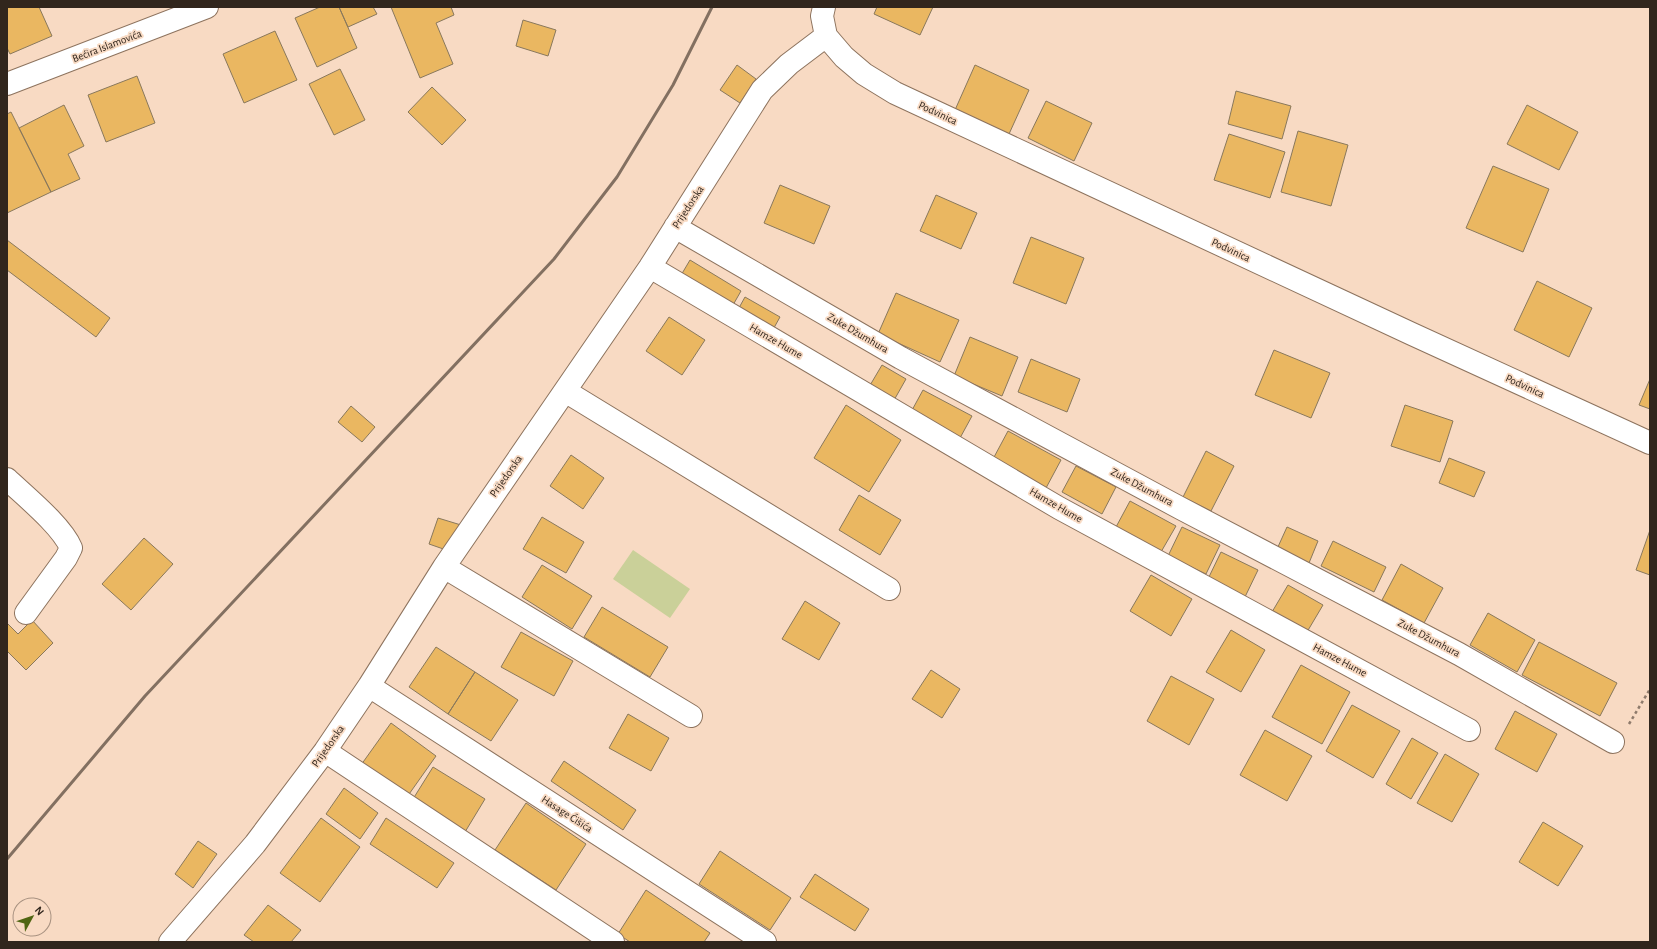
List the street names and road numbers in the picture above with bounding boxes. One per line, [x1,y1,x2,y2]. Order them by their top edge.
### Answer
street label: Bećira Islamovića [71,28,143,64]
street label: Podvinica [917,99,959,127]
street label: Prijedorska [670,184,706,230]
street label: Podvinica [1210,236,1252,264]
street label: Zuke Džumhura [826,311,890,355]
street label: Hamze Hume [748,321,804,361]
street label: Podvinica [1504,372,1546,400]
street label: Prijedorska [488,453,524,499]
street label: Zuke Džumhura [1109,466,1175,508]
street label: Hamze Hume [1028,485,1084,525]
street label: Zuke Džumhura [1396,617,1462,659]
street label: Hamze Hume [1311,641,1369,679]
street label: Prijedorska [310,723,346,769]
street label: Hasage Ćišića [540,793,595,834]

